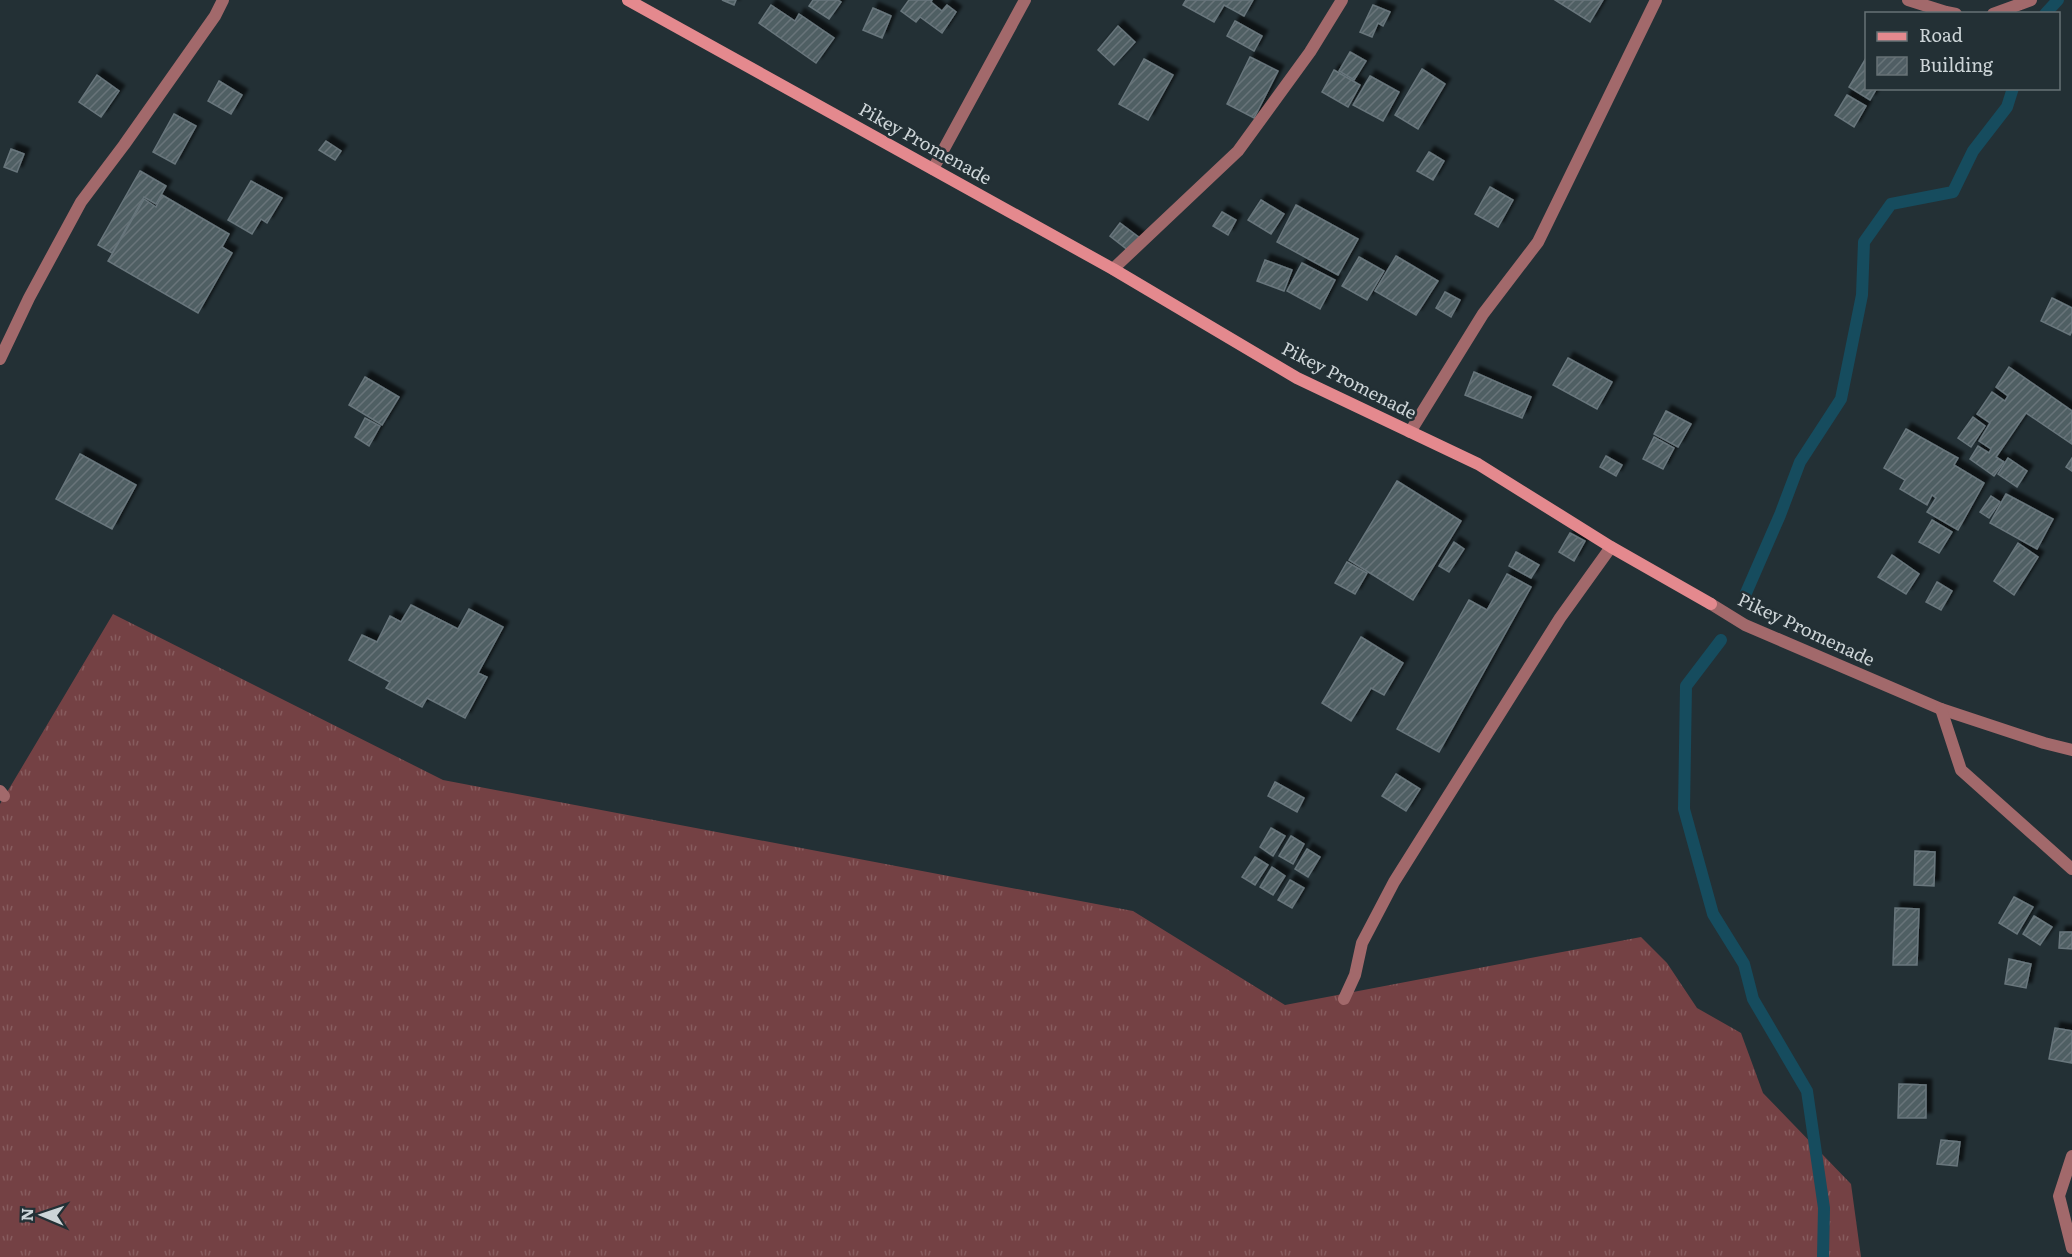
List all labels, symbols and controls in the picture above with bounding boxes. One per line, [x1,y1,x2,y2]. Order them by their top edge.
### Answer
legend [1865,12,2060,90]
text: Road [1919,21,1963,48]
text: Building [1919,51,1994,78]
street label: Pikey Promenade [854,95,997,190]
street label: Pikey Promenade [1277,334,1422,425]
street label: Pikey Promenade [1734,585,1880,672]
north arrow [12,1185,72,1245]
text: N [14,1207,38,1222]

